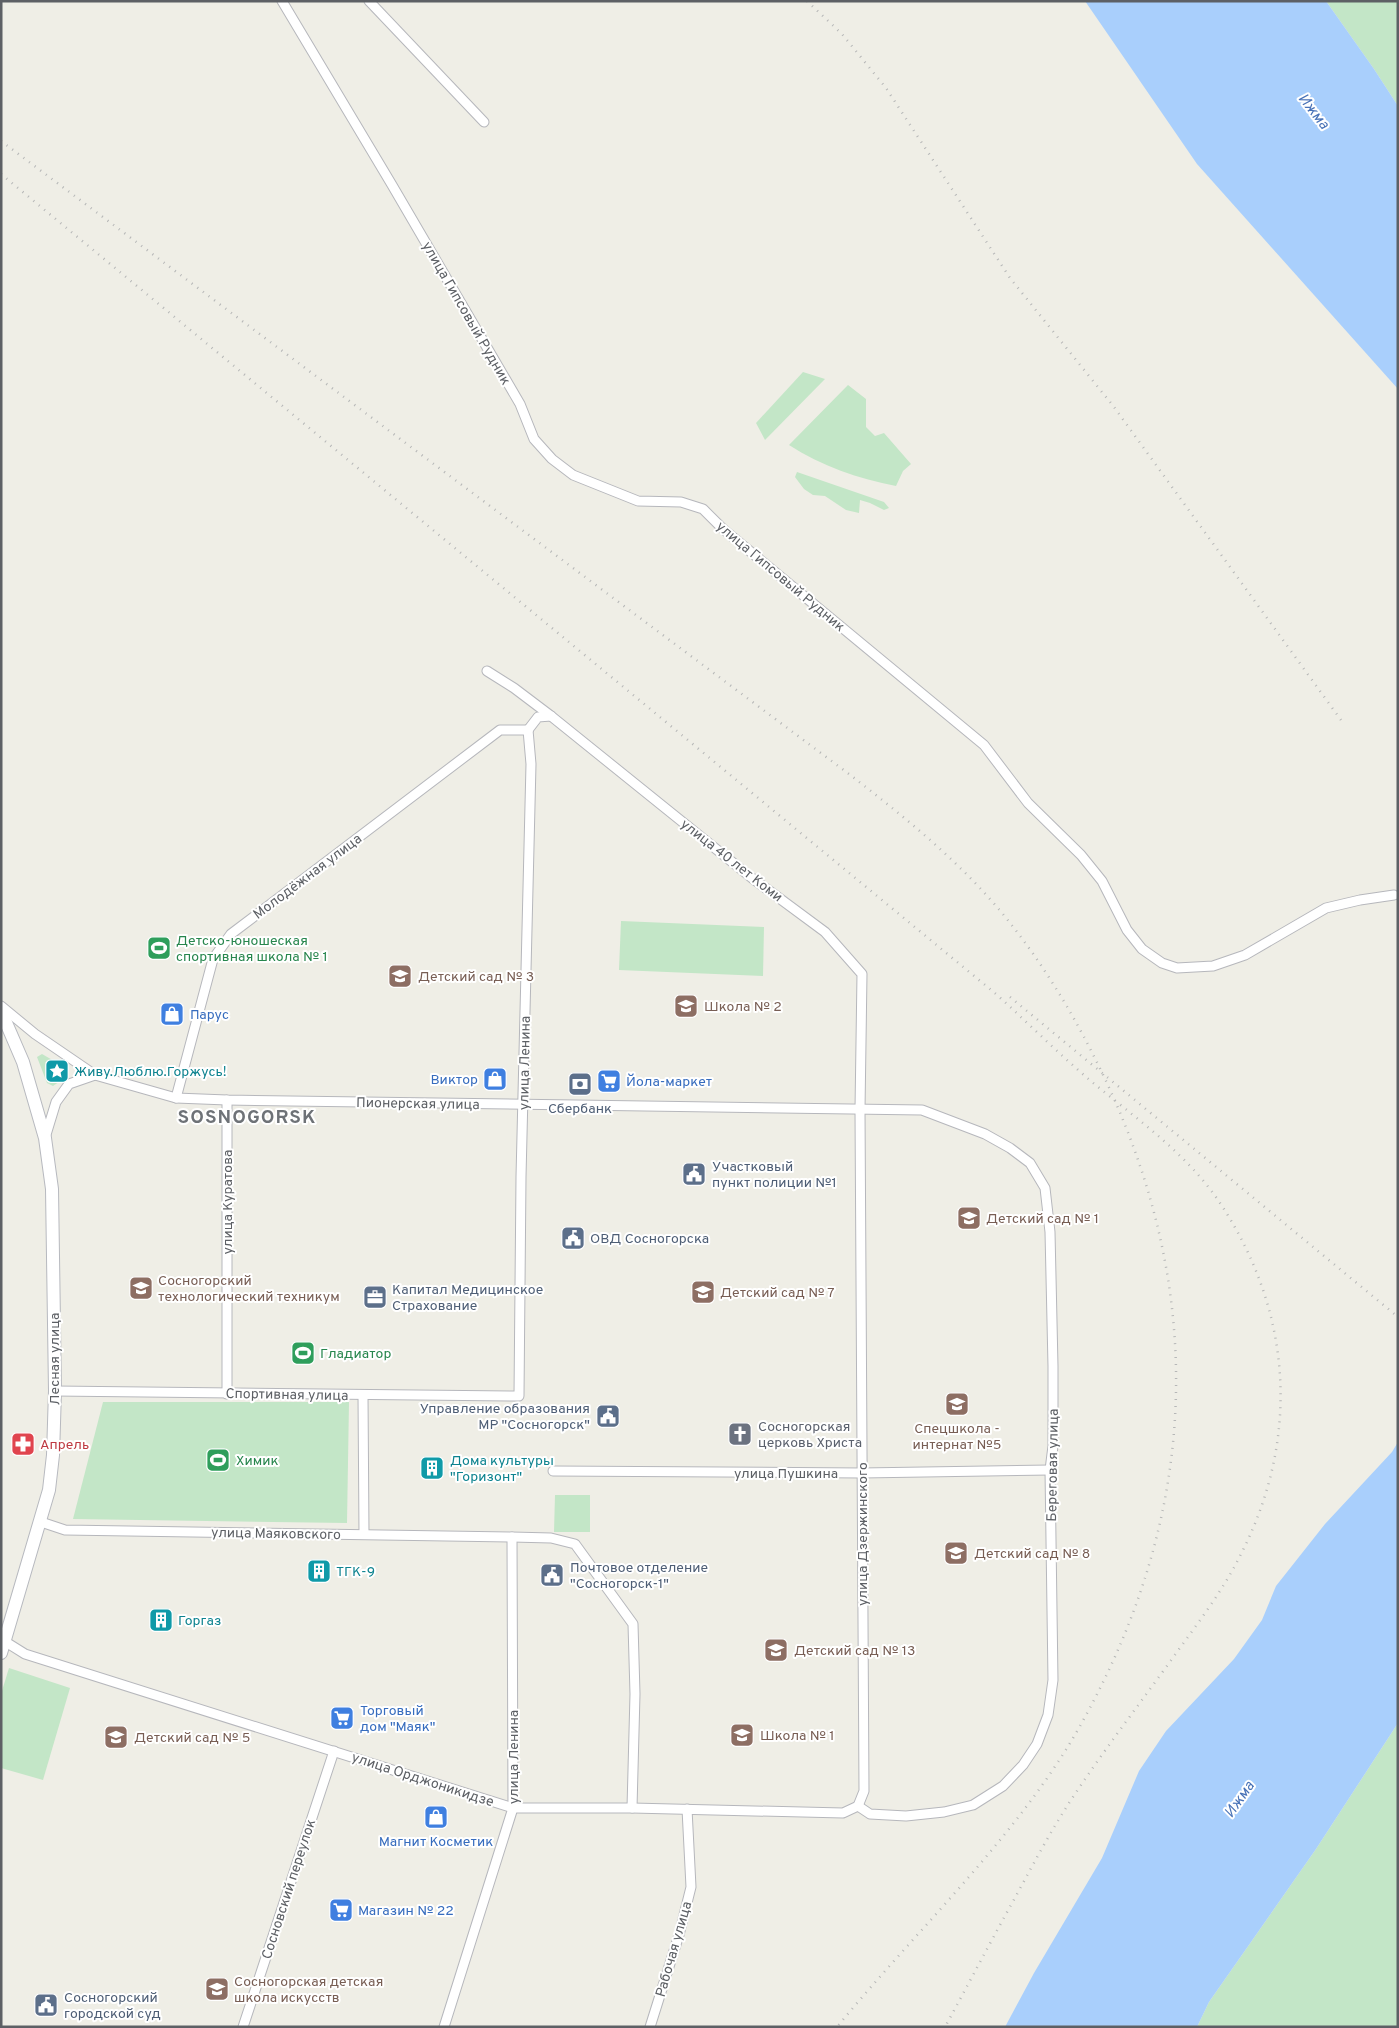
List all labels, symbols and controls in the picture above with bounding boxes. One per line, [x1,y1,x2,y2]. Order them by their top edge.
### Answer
water label: Ижма [1293,90,1333,134]
street label: улица Гипсовый Рудник [418,239,514,388]
street label: улица Гипсовый Рудник [712,518,848,636]
street label: улица 40 лет Коми [677,816,786,906]
street label: Молодёжная улица [250,831,366,924]
place label: Детско-юношеская спортивная школа № 1 [176,933,328,966]
sports icon: Детско-юношеская спортивная школа № 1 [146,935,172,961]
school or university icon: Детский сад № 3 [387,963,413,989]
place label: Детский сад № 3 [418,969,534,986]
school or university icon: Школа № 2 [673,993,699,1019]
place label: Школа № 2 [704,999,782,1016]
shop icon: Парус [159,1001,185,1027]
place label: Парус [190,1007,229,1024]
street label: улица Ленина [516,1016,535,1110]
place icon: Живу.Люблю.Горжусь! [44,1058,70,1084]
place label: Живу.Люблю.Горжусь! [74,1064,227,1081]
shop icon: Виктор [482,1066,508,1092]
supermarket icon: Йола-маркет [596,1068,622,1094]
bank icon: Сбербанк [567,1071,593,1097]
place label: Виктор [430,1072,478,1089]
place label: Йола-маркет [626,1073,712,1091]
street label: Пионерская улица [356,1095,480,1114]
place label: Сбербанк [548,1101,612,1118]
district label: SOSNOGORSK [178,1106,316,1130]
street label: улица Куратова [220,1150,237,1254]
place label: Участковый пункт полиции №1 [712,1159,837,1192]
public building icon: Участковый пункт полиции №1 [681,1161,707,1187]
school or university icon: Детский сад № 1 [956,1205,982,1231]
place label: Детский сад № 1 [986,1211,1099,1228]
public building icon: ОВД Сосногорска [560,1225,586,1251]
place label: ОВД Сосногорска [590,1231,709,1248]
place label: Сосногорский технологический техникум [158,1273,340,1306]
school or university icon: Сосногорский технологический техникум [128,1275,154,1301]
school or university icon: Детский сад № 7 [690,1279,716,1305]
place label: Капитал Медицинское Страхование [392,1282,543,1315]
office icon: Капитал Медицинское Страхование [362,1284,388,1310]
place label: Детский сад № 7 [720,1285,834,1302]
street label: Лесная улица [47,1313,64,1405]
sports icon: Гладиатор [290,1340,316,1366]
place label: Гладиатор [320,1346,391,1363]
street label: Спортивная улица [225,1386,349,1405]
school or university icon: Спецшкола - интернат №5 [944,1391,970,1417]
place label: Управление образования МР "Сосногорск" [420,1401,590,1434]
public building icon: Управление образования МР "Сосногорск" [595,1403,621,1429]
street label: Береговая улица [1044,1408,1063,1522]
place label: Сосногорская церковь Христа [758,1419,862,1452]
church icon: Сосногорская церковь Христа [727,1421,753,1447]
place label: Спецшкола - интернат №5 [912,1421,1002,1454]
pharmacy icon: Апрель [10,1431,36,1457]
place label: Апрель [40,1437,89,1454]
sports icon: Химик [205,1447,231,1473]
place label: Химик [236,1453,279,1470]
place label: Дома культуры "Горизонт" [450,1453,554,1486]
building icon: Дома культуры "Горизонт" [419,1455,445,1481]
street label: улица Дзержинского [855,1462,872,1606]
street label: улица Пушкина [734,1466,838,1483]
street label: улица Маяковского [211,1525,341,1544]
school or university icon: Детский сад № 8 [943,1540,969,1566]
place label: Детский сад № 8 [974,1546,1090,1563]
building icon: ТГК-9 [306,1558,332,1584]
place label: Почтовое отделение "Сосногорск-1" [570,1560,708,1593]
public building icon: Почтовое отделение "Сосногорск-1" [539,1562,565,1588]
place label: ТГК-9 [336,1564,375,1581]
building icon: Горгаз [148,1607,174,1633]
place label: Горгаз [178,1613,221,1630]
school or university icon: Детский сад № 13 [763,1637,789,1663]
place label: Детский сад № 13 [794,1643,915,1660]
place label: Торговый дом "Маяк" [360,1703,435,1736]
supermarket icon: Торговый дом "Маяк" [329,1705,355,1731]
street label: улица Ленина [506,1710,523,1804]
school or university icon: Школа № 1 [729,1722,755,1748]
school or university icon: Детский сад № 5 [103,1724,129,1750]
place label: Школа № 1 [760,1728,835,1745]
place label: Детский сад № 5 [134,1730,250,1747]
street label: улица Орджоникидзе [349,1749,496,1811]
water label: Ижма [1221,1778,1260,1822]
shop icon: Магнит Косметик [423,1804,449,1830]
street label: Сосновский переулок [259,1817,320,1962]
place label: Магнит Косметик [379,1834,493,1851]
supermarket icon: Магазин № 22 [328,1897,354,1923]
street label: Рабочая улица [653,1900,696,1999]
place label: Магазин № 22 [358,1903,454,1920]
place label: Сосногорская детская школа искусств [234,1974,383,2007]
school or university icon: Сосногорская детская школа искусств [204,1976,230,2002]
place label: Сосногорский городской суд [64,1990,161,2023]
public building icon: Сосногорский городской суд [33,1992,59,2018]

